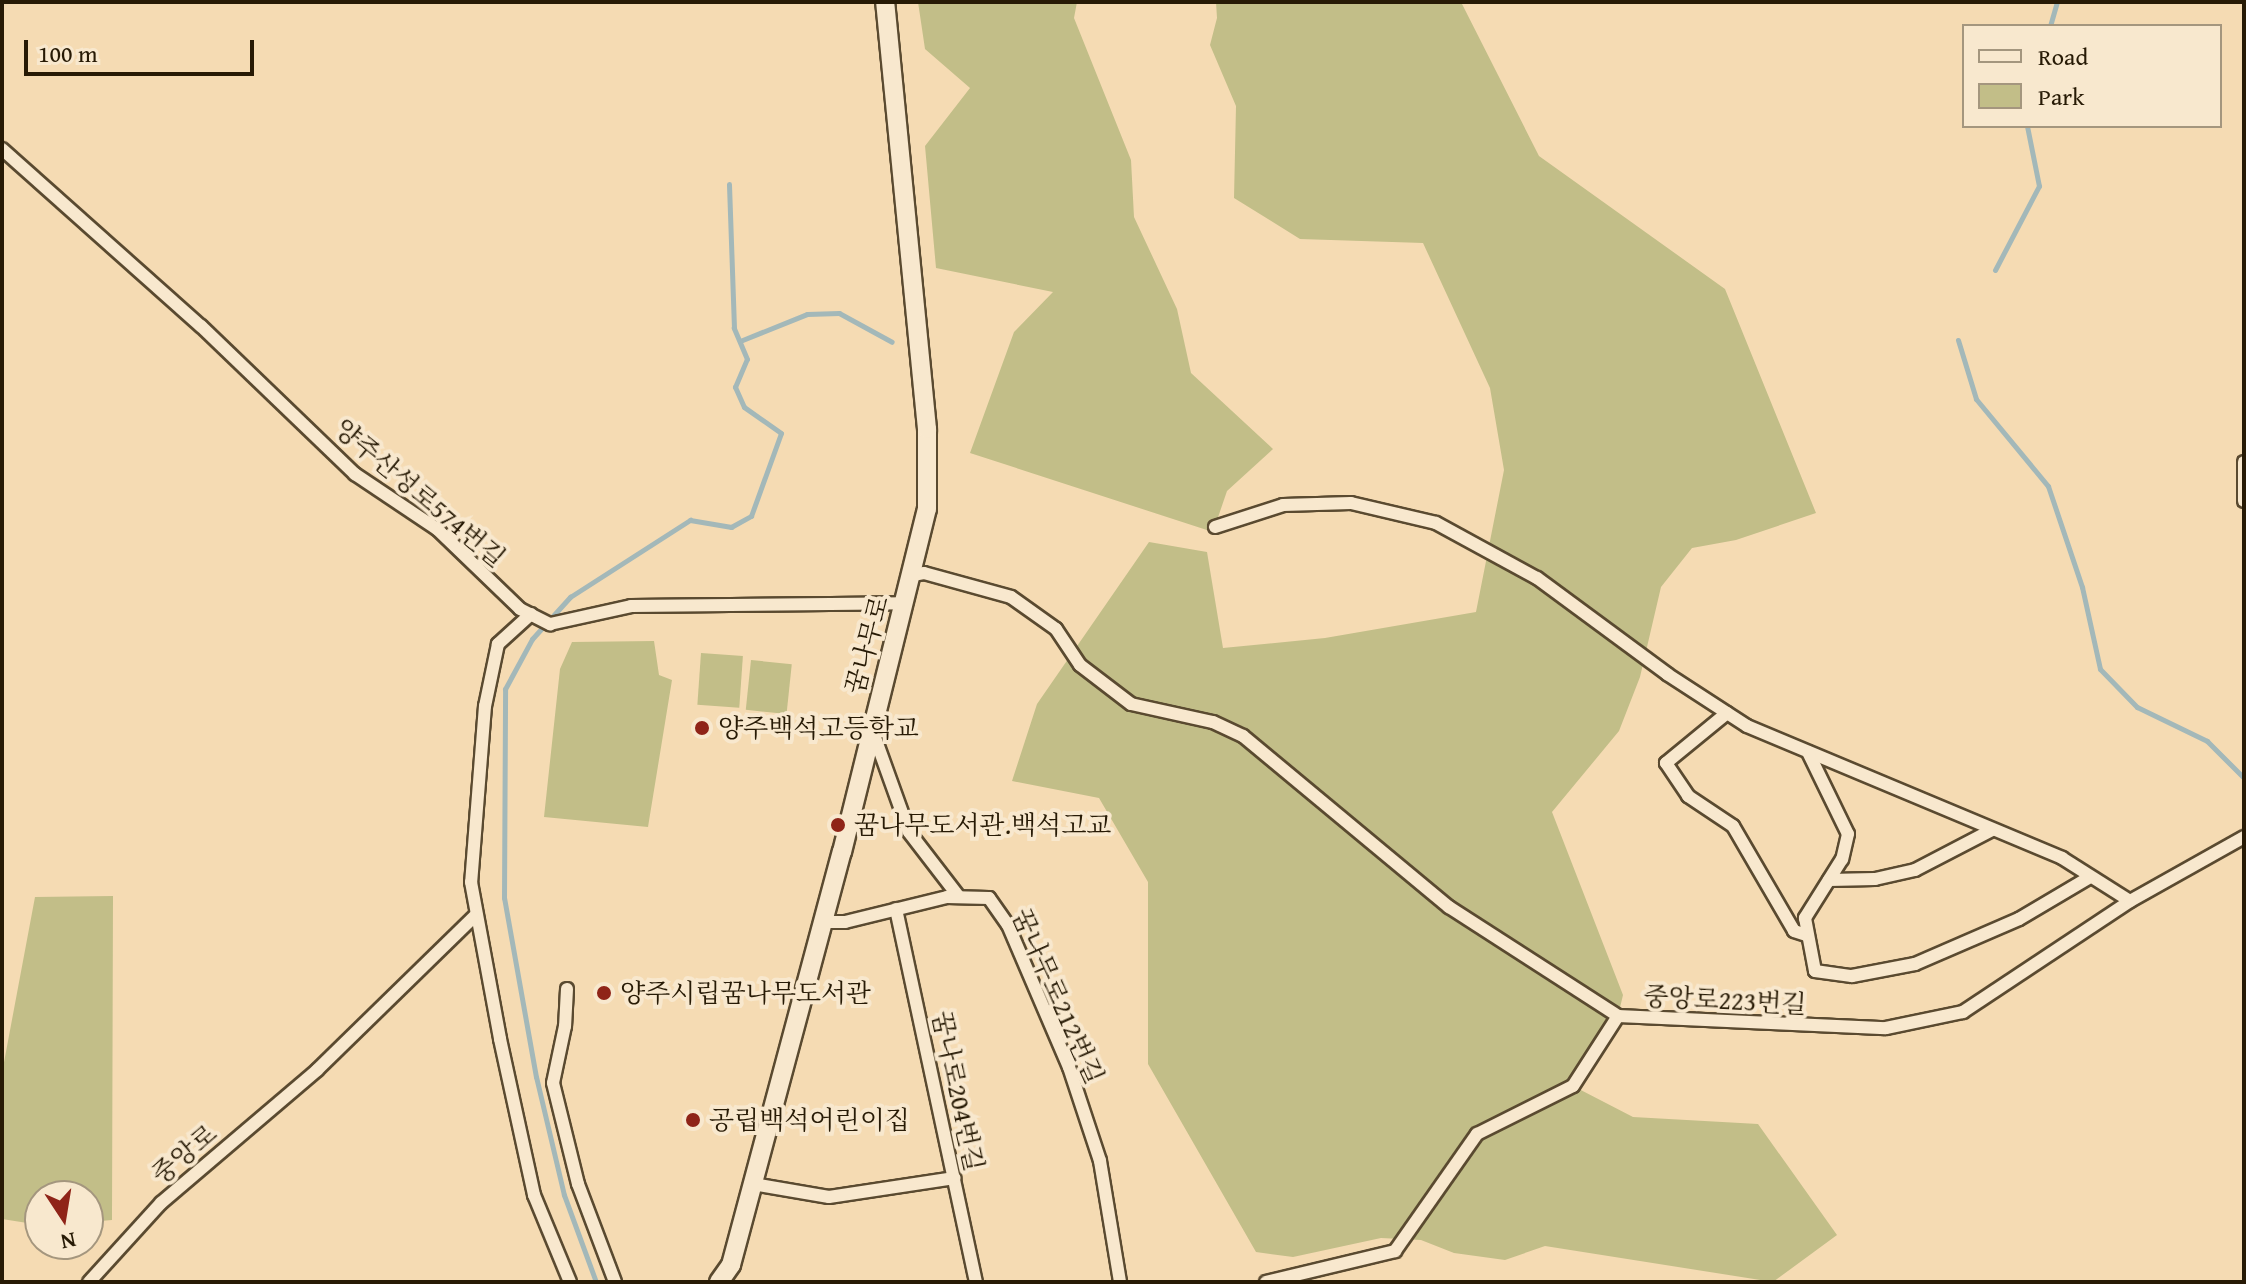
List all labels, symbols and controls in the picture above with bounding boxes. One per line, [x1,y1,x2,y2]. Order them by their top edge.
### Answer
scale bar [28,24,258,74]
legend [1962,24,2222,128]
text: 100 m [38,36,98,71]
text: Road [2038,39,2088,74]
text: Park [2038,79,2084,114]
street label: 양주산성로574번길 [328,412,512,574]
street label: 꿈나무로 [839,592,895,698]
place label: 양주백석고등학교 [718,712,919,744]
marker: 양주백석고등학교 [693,719,711,737]
place label: 꿈나무도서관.백석고교 [854,809,1111,841]
marker: 꿈나무도서관.백석고교 [829,816,847,834]
street label: 꿈나무로212번길 [1005,904,1111,1088]
place label: 양주시립꿈나무도서관 [620,977,871,1009]
street label: 중앙로223번길 [1643,980,1807,1020]
marker: 양주시립꿈나무도서관 [595,984,613,1002]
street label: 꿈나로204번길 [926,1008,990,1174]
place label: 공립백석어린이집 [709,1104,910,1136]
marker: 공립백석어린이집 [684,1111,702,1129]
street label: 중앙로 [145,1118,223,1190]
north arrow [24,1180,104,1260]
text: N [58,1224,79,1259]

